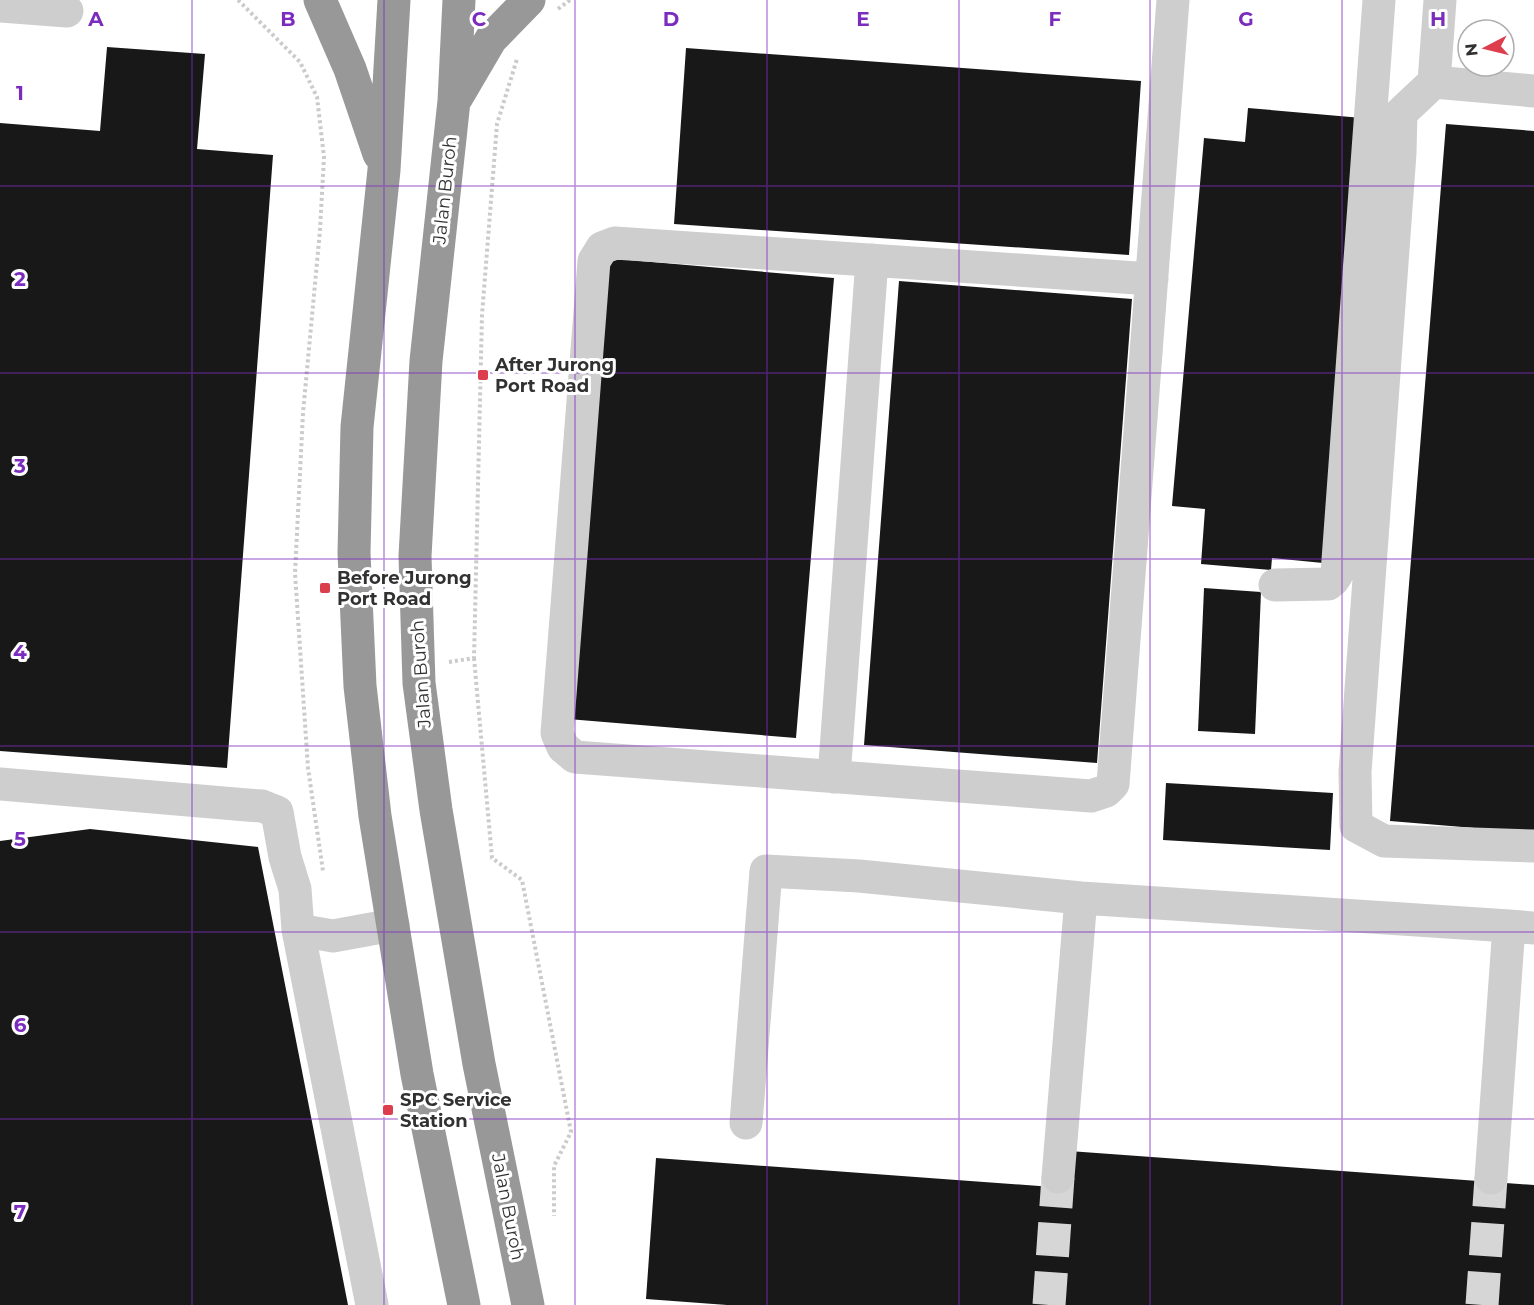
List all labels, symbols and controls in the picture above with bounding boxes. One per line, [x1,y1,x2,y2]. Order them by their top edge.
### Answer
text: A [87,7,104,31]
text: B [280,7,296,31]
text: C [472,7,487,31]
text: D [663,7,679,31]
text: E [856,7,870,31]
text: F [1049,7,1062,31]
text: G [1238,7,1254,31]
text: H [1430,7,1446,31]
north arrow [1456,18,1516,78]
text: N [1461,42,1482,57]
text: 1 [16,81,24,105]
street label: Jalan Buroh [428,135,462,246]
text: 2 [14,267,26,291]
place label: After Jurong Port Road [494,354,614,397]
marker: After Jurong Port Road [476,368,490,382]
text: 3 [13,454,26,478]
place label: Before Jurong Port Road [337,567,472,610]
marker: Before Jurong Port Road [318,581,332,595]
street label: Jalan Buroh [406,619,436,730]
text: 4 [13,640,27,664]
text: 5 [14,827,26,851]
text: 6 [14,1013,27,1037]
place label: SPC Service Station [400,1089,512,1132]
marker: SPC Service Station [381,1103,395,1117]
street label: Jalan Buroh [487,1151,529,1262]
text: 7 [14,1200,26,1224]

